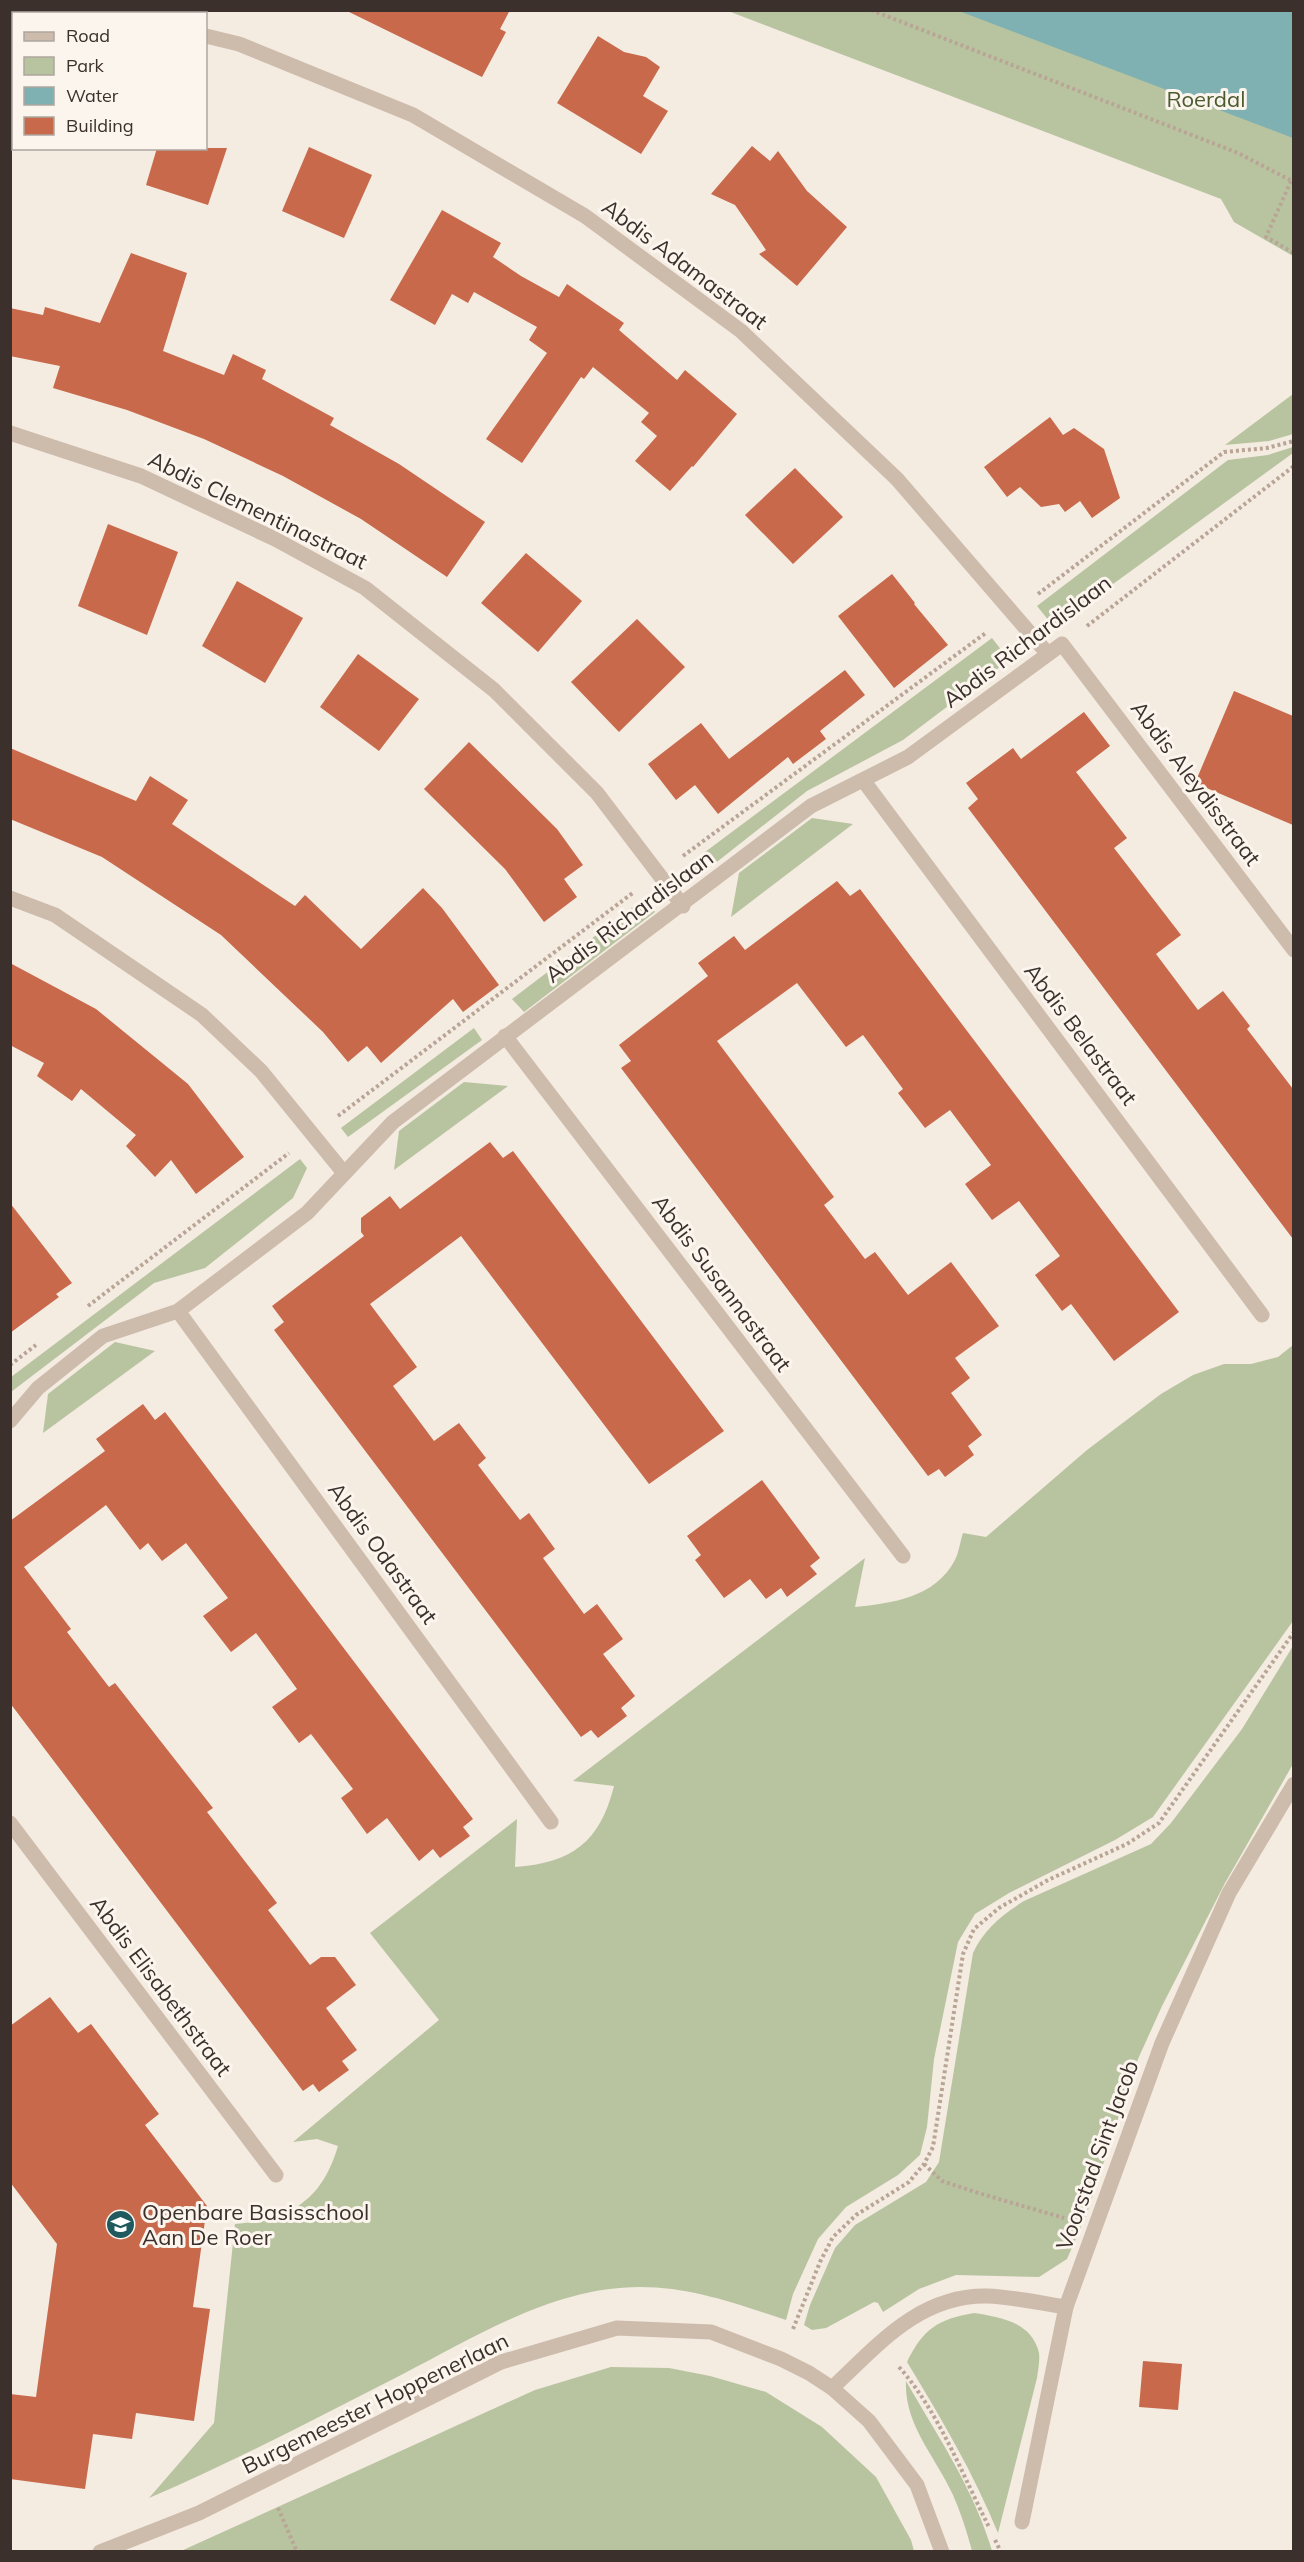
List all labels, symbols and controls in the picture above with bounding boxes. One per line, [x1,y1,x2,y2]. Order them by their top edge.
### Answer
legend [12,12,207,150]
text: Road [66,24,110,47]
text: Park [66,54,105,77]
text: Water [66,84,119,107]
park label: Roerdal [1167,85,1245,113]
text: Building [66,114,134,137]
street label: Abdis Adamastraat [597,193,773,336]
street label: Abdis Clementinastraat [144,445,372,575]
street label: Abdis Richardislaan [937,569,1117,713]
street label: Abdis Aleydisstraat [1125,695,1267,871]
street label: Abdis Richardislaan [539,844,719,988]
street label: Abdis Belastraat [1019,958,1144,1111]
street label: Abdis Susannastraat [646,1189,798,1377]
street label: Abdis Odastraat [322,1477,444,1630]
street label: Abdis Elisabethstraat [84,1890,238,2082]
street label: Voorstad Sint Jacob [1050,2056,1144,2254]
place label: Openbare Basisschool Aan De Roer [142,2198,369,2251]
school or university icon: Openbare Basisschool Aan De Roer [105,2209,137,2241]
street label: Burgemeester Hoppenerlaan [237,2326,513,2480]

